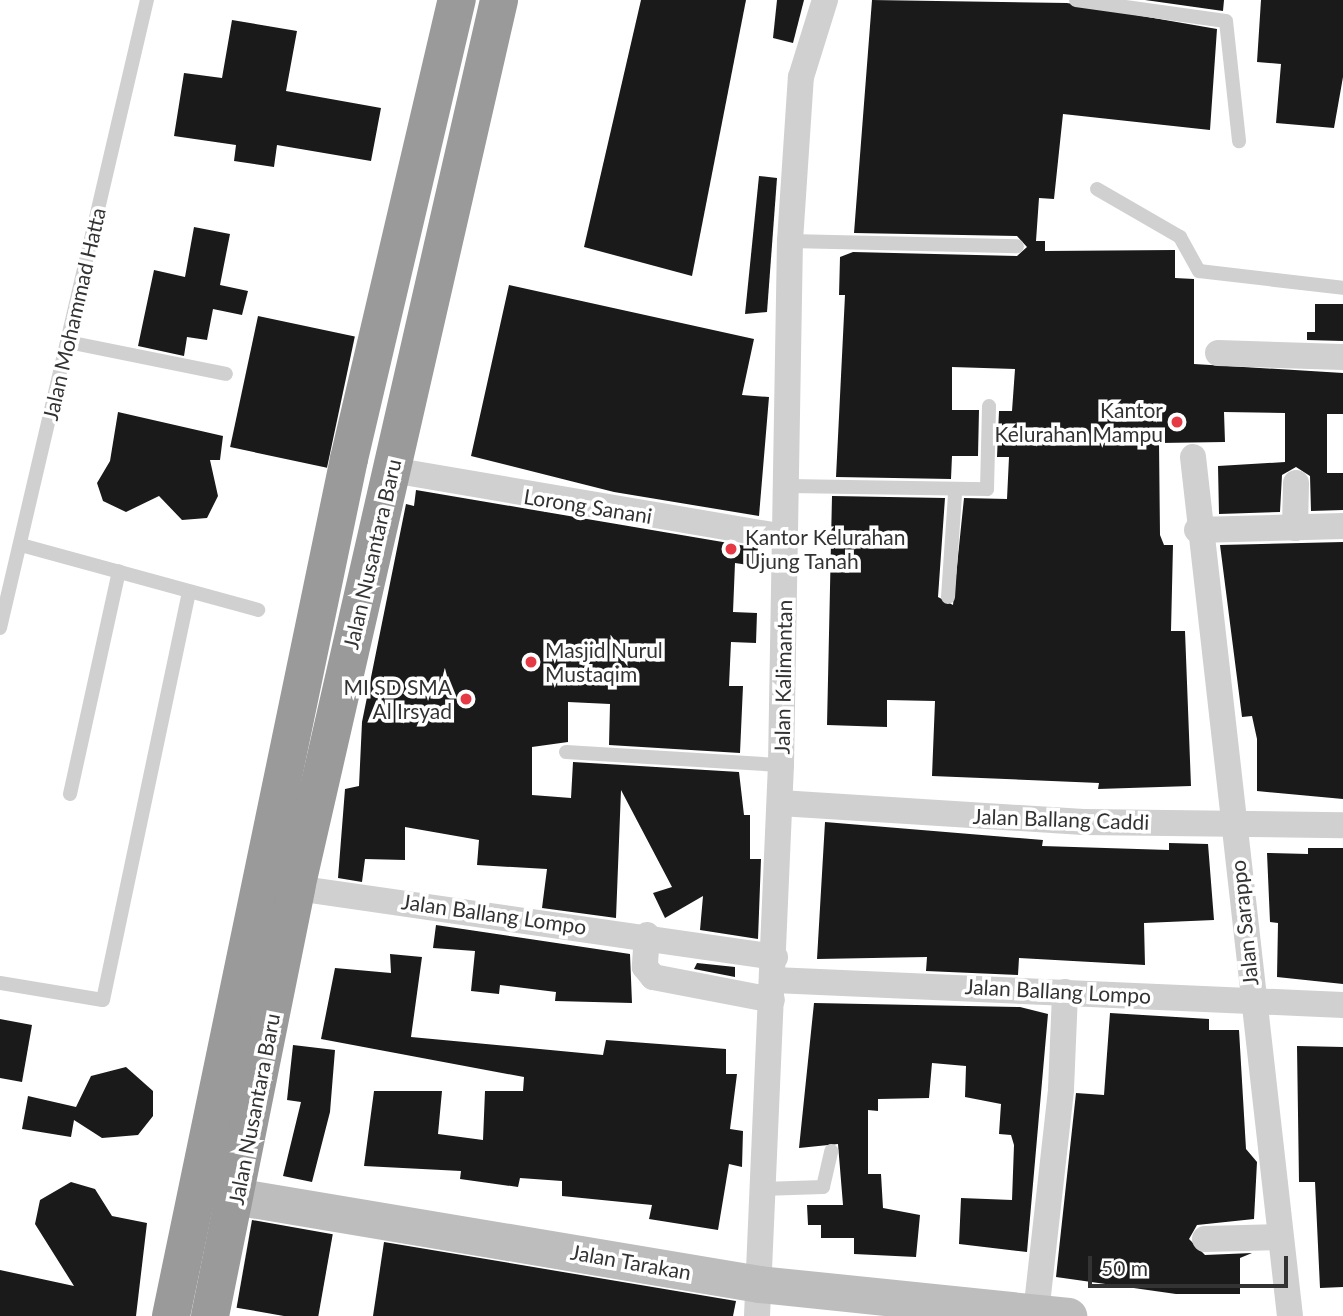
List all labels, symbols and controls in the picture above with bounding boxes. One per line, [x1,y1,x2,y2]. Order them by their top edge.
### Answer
street label: Jalan Mohammad Hatta [37,205,111,423]
place label: Kantor Kelurahan Mampu [995,397,1163,447]
marker: Kantor Kelurahan Mampu [1169,414,1185,430]
street label: Jalan Nusantara Baru [338,456,406,652]
street label: Lorong Sanani [522,483,654,529]
place label: Kantor Kelurahan Ujung Tanah [745,524,906,574]
marker: Kantor Kelurahan Ujung Tanah [723,541,739,557]
street label: Jalan Kalimantan [769,599,797,755]
place label: Masjid Nurul Mustaqim [545,637,663,687]
marker: Masjid Nurul Mustaqim [523,654,539,670]
place label: MI SD SMA Al Irsyad [343,674,452,724]
marker: MI SD SMA Al Irsyad [458,691,474,707]
street label: Jalan Ballang Caddi [972,803,1150,835]
street label: Jalan Sarappo [1225,859,1263,987]
street label: Jalan Ballang Lompo [400,889,588,939]
street label: Jalan Ballang Lompo [964,974,1152,1008]
street label: Jalan Nusantara Baru [223,1011,285,1207]
street label: Jalan Tarakan [568,1239,694,1285]
scale bar [1091,1242,1290,1286]
text: 50 m [1101,1255,1148,1280]

